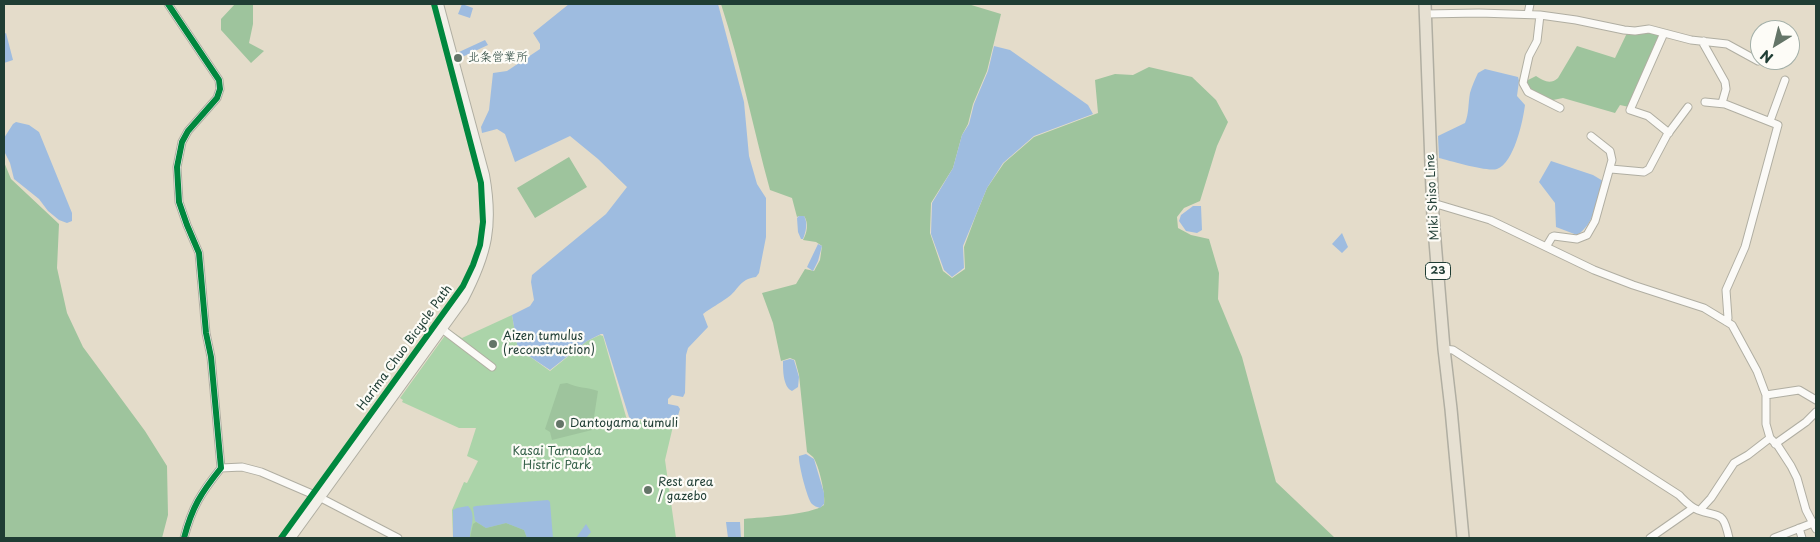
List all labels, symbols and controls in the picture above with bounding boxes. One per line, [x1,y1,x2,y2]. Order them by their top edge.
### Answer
north arrow [1750,20,1800,70]
text: N [1756,45,1777,68]
place label: 北条営業所 [468,51,528,65]
marker: 北条営業所 [452,52,464,64]
street label: Miki Shiso Line [1424,153,1442,241]
road number: 23 [1426,262,1450,280]
street label: Harima Chuo Bicycle Path [355,282,455,414]
place label: Aizen tumulus (reconstruction) [503,330,595,358]
marker: Aizen tumulus (reconstruction) [487,338,499,350]
place label: Dantoyama tumuli [570,417,678,431]
marker: Dantoyama tumuli [554,418,566,430]
park label: Kasai Tamaoka Histric Park [513,445,601,473]
place label: Rest area / gazebo [658,476,713,504]
marker: Rest area / gazebo [642,484,654,496]

